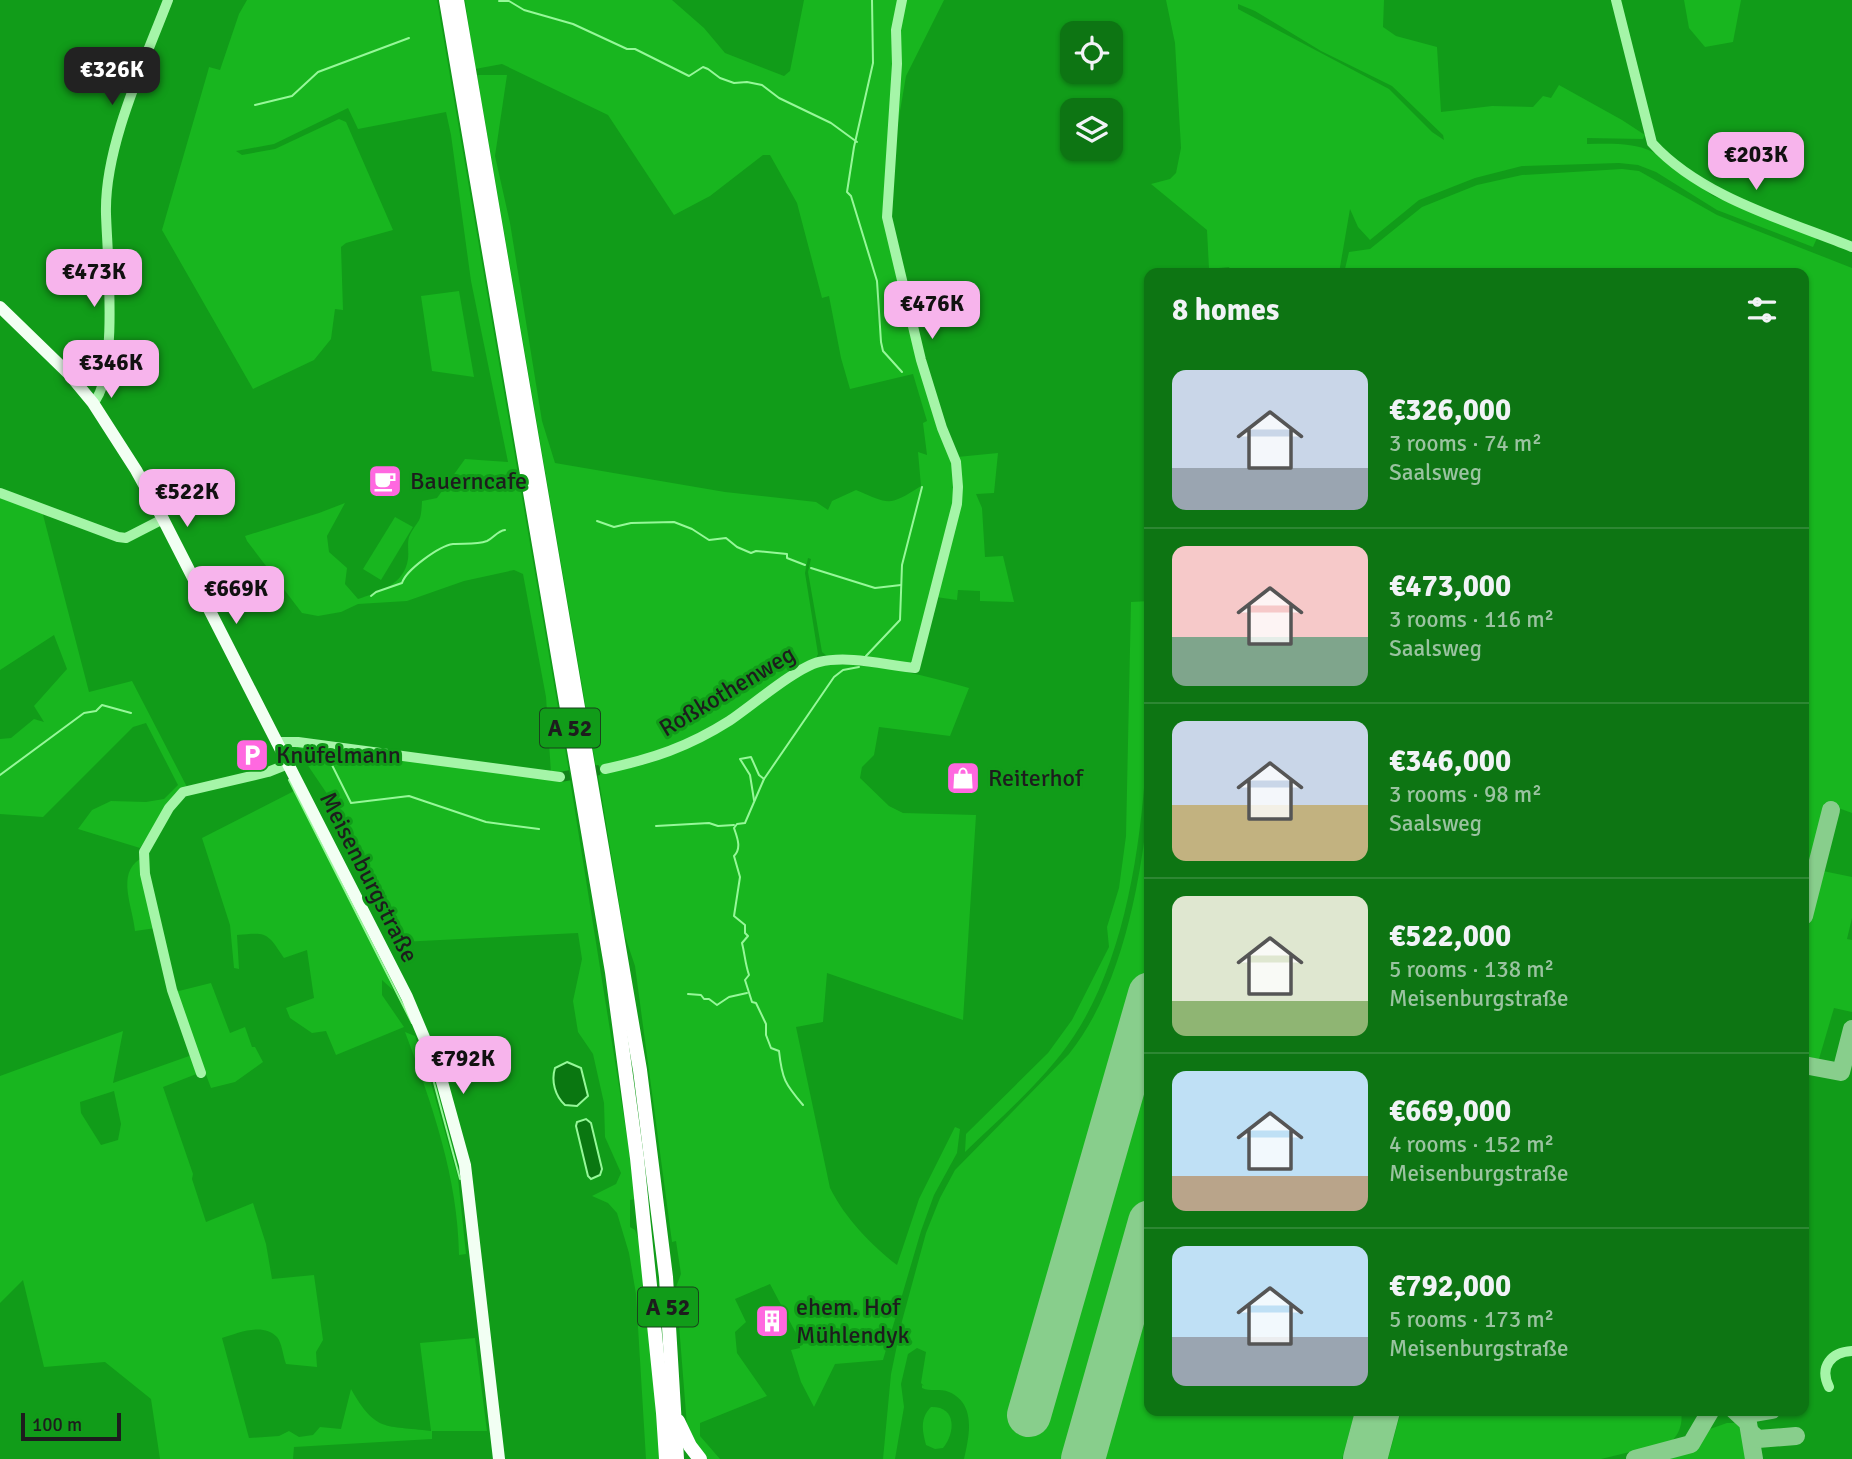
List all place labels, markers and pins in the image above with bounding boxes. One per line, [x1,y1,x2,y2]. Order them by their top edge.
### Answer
pin: €326K [63,48,161,107]
pin: €203K [1707,132,1805,192]
pin: €473K [45,250,143,309]
pin: €476K [883,282,981,341]
pin: €346K [62,340,160,400]
cafe icon: Bauerncafe [366,462,404,500]
place label: Bauerncafe [410,466,527,496]
pin: €522K [138,470,236,529]
pin: €669K [187,566,285,626]
parking icon: Knüfelmann [233,736,271,774]
place label: Knüfelmann [276,740,401,770]
shop icon: Reiterhof [944,759,982,797]
place label: Reiterhof [988,763,1084,793]
pin: €792K [414,1036,512,1096]
place label: ehem. Hof Mühlendyk [796,1292,909,1350]
building icon: ehem. Hof Mühlendyk [753,1302,791,1340]

